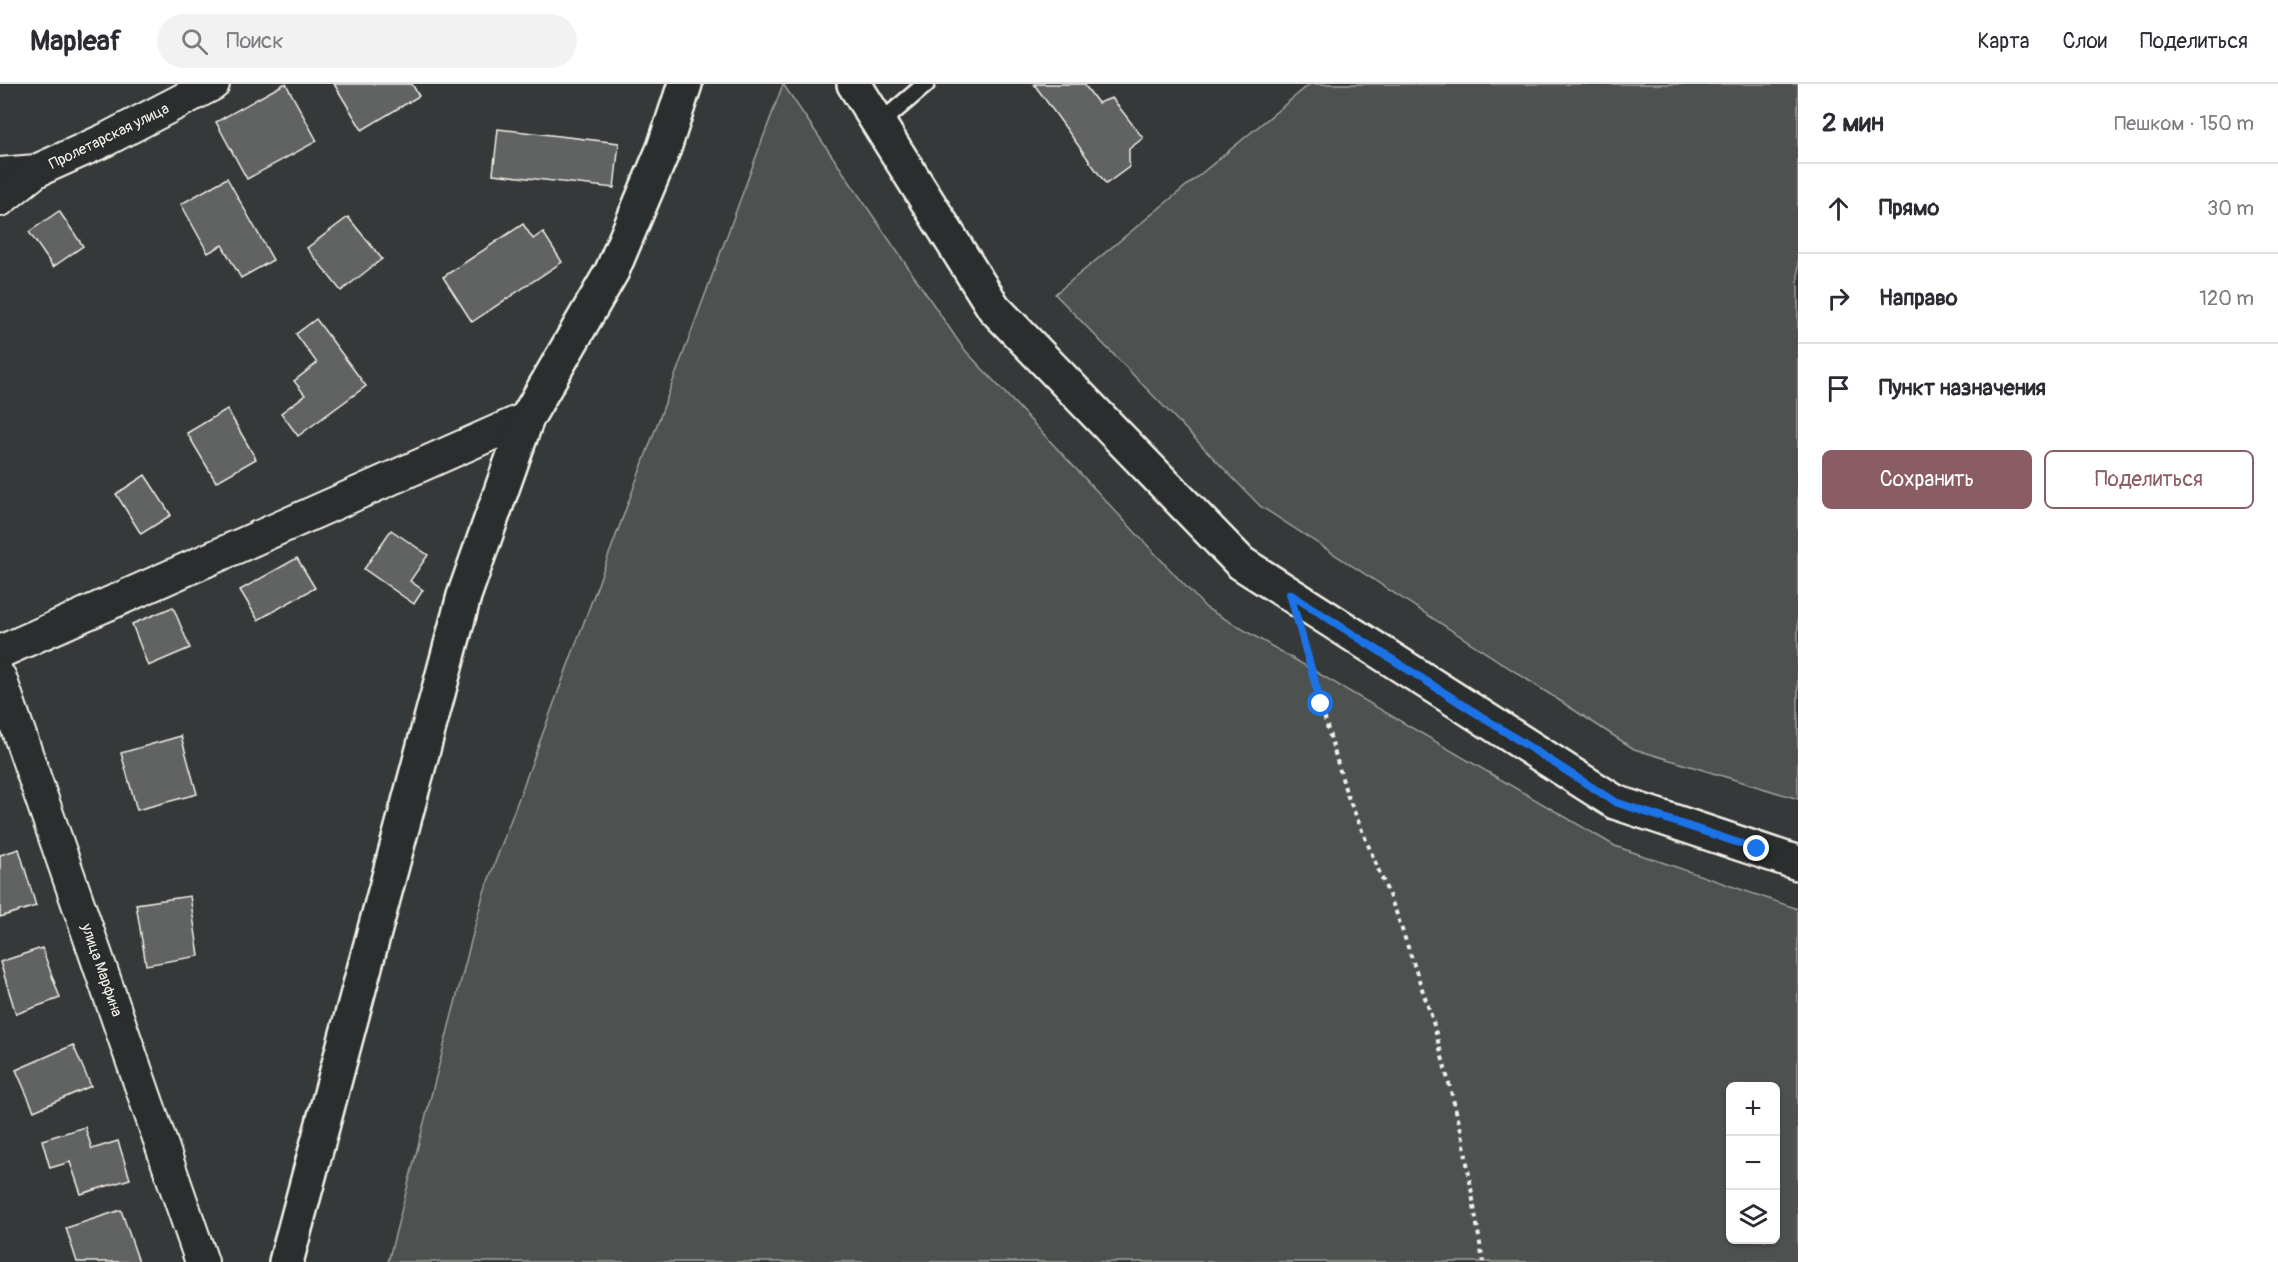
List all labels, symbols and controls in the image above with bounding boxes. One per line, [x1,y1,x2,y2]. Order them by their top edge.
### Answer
search box [157,14,577,68]
text: Mapleaf [30,24,121,59]
icon: search [178,25,211,58]
text: Поиск [226,27,284,55]
text: Карта [1977,28,2029,55]
text: Слои [2062,28,2107,55]
text: Поделиться [2140,28,2248,55]
street label: Пролетарская улица [46,99,172,174]
text: 2 мин [1822,107,1884,139]
text: Пешком · 150 m [2114,111,2254,136]
icon: ahead [1822,192,1855,225]
text: Прямо [1879,194,1939,222]
text: 30 m [2207,196,2254,221]
icon: right [1822,282,1855,315]
text: Направо [1879,284,1958,312]
text: 120 m [2199,286,2254,311]
icon: arrive [1822,372,1855,405]
text: Пункт назначения [1879,374,2046,402]
button: Сохранить [1822,450,2032,509]
button: Поделиться [2044,450,2254,509]
route start [1307,690,1333,716]
route end [1743,835,1769,861]
street label: улица Марфина [76,920,126,1019]
map controls [1726,1082,1780,1244]
button: + [1726,1082,1780,1136]
button: − [1726,1136,1780,1190]
button: layers [1726,1190,1780,1244]

